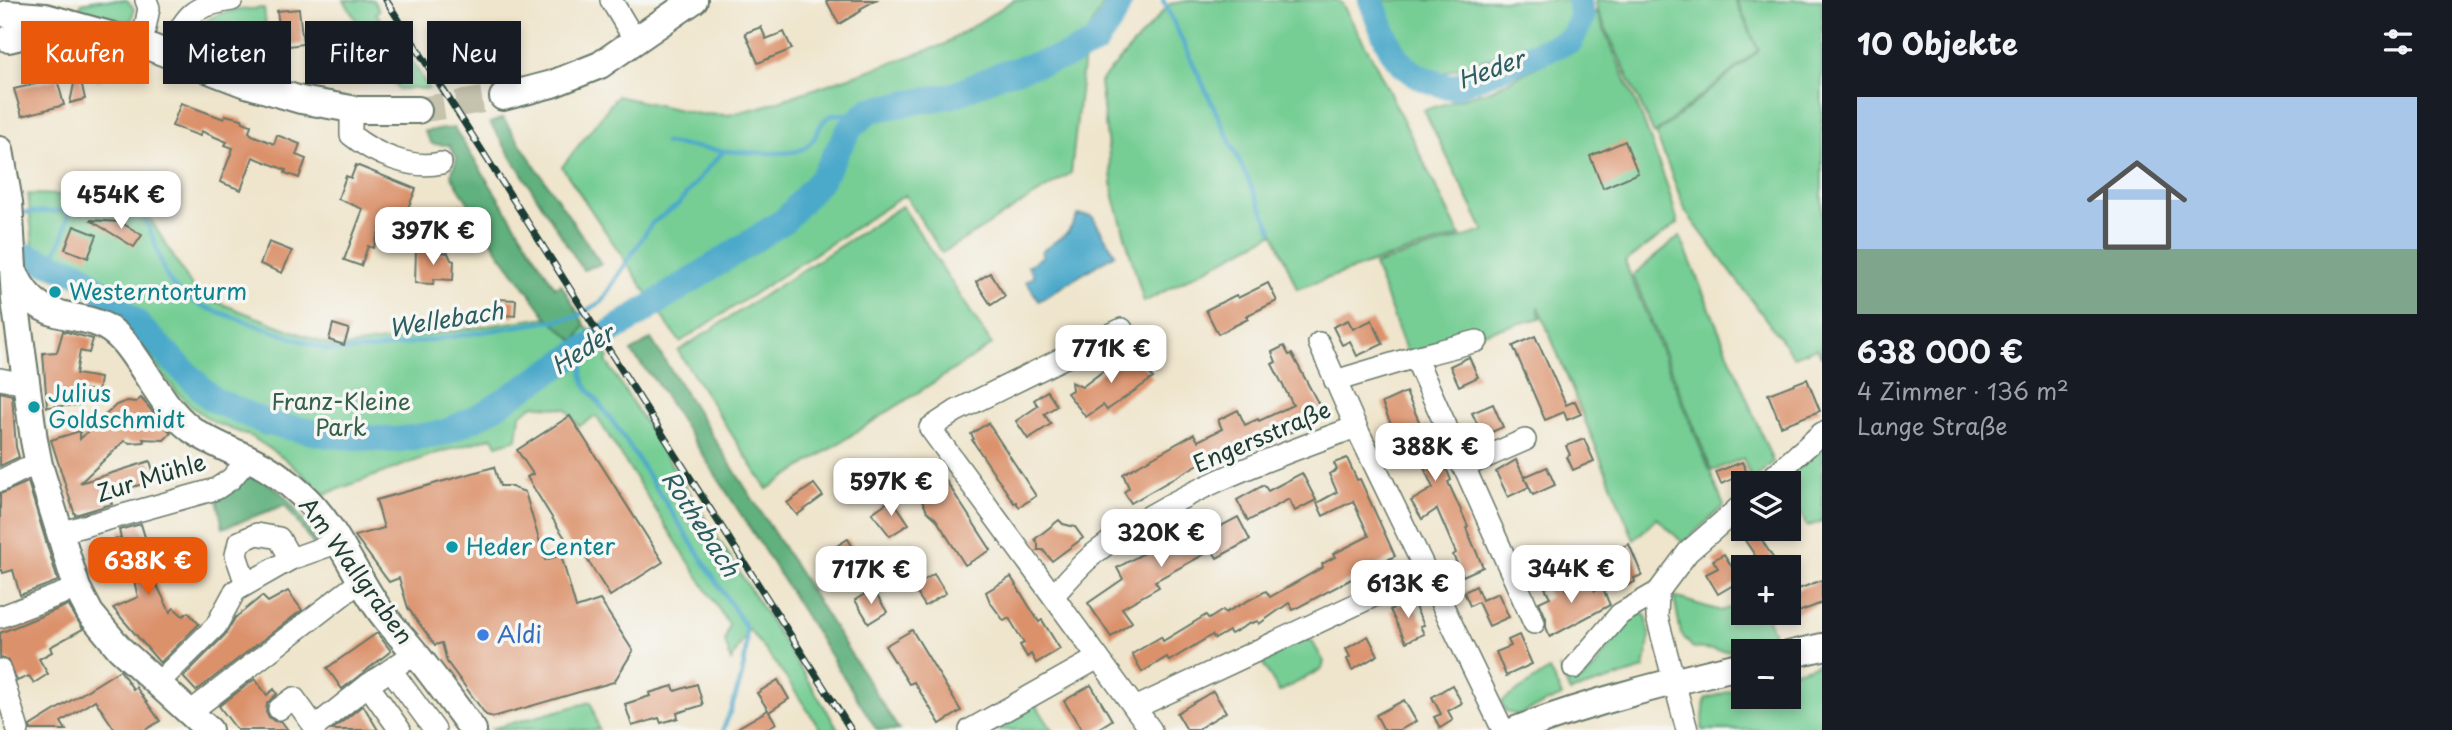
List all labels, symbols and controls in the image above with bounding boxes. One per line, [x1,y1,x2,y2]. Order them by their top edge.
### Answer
text: 10 Objekte [1857,20,2018,65]
chip: Kaufen [21,21,149,84]
chip: Mieten [163,21,291,84]
chip: Filter [305,21,413,84]
chip: Neu [427,21,521,84]
icon: filters [2379,23,2417,61]
water label: Heder [1452,38,1532,97]
icon: home [2074,142,2200,268]
pin: 454K € [64,172,178,231]
text: 454K € [77,176,165,211]
pin: 397K € [376,208,490,267]
text: 397K € [391,212,475,247]
place label: Westerntorturm [69,273,247,308]
marker: Westerntorturm [47,284,63,300]
water label: Wellebach [386,291,506,345]
water label: Heder [543,313,623,382]
pin: 771K € [1054,326,1168,385]
text: 638 000 € [1857,328,2023,373]
text: 771K € [1071,330,1151,365]
text: 4 Zimmer · 136 m² [1857,373,2069,408]
place label: Julius Goldschmidt [48,375,185,436]
park label: Franz-Kleine Park [271,383,411,444]
street label: Engersstraße [1187,391,1336,480]
marker: Julius Goldschmidt [26,399,42,415]
text: Lange Straße [1857,408,2008,443]
pin: 388K € [1378,424,1492,483]
text: 388K € [1391,428,1479,463]
street label: Zur Mühle [91,443,210,510]
pin: 597K € [834,458,948,518]
water label: Rothebach [654,463,750,584]
text: 597K € [849,463,933,498]
map controls [1731,471,1801,709]
button: layers [1731,471,1801,541]
street label: Am Wallgraben [292,489,423,651]
pin: 320K € [1104,510,1218,569]
text: 320K € [1117,514,1205,549]
place label: Heder Center [466,528,616,563]
pin: 638K € [91,538,205,597]
marker: Heder Center [444,539,460,555]
text: 638K € [104,542,192,577]
pin: 717K € [814,546,928,606]
pin: 344K € [1514,546,1628,605]
text: 344K € [1527,550,1615,585]
text: 717K € [832,551,910,586]
button: + [1731,555,1801,625]
pin: 613K € [1351,560,1465,620]
text: 613K € [1367,565,1449,600]
place label: Aldi [497,616,542,651]
marker: Aldi [475,627,491,643]
button: − [1731,639,1801,709]

